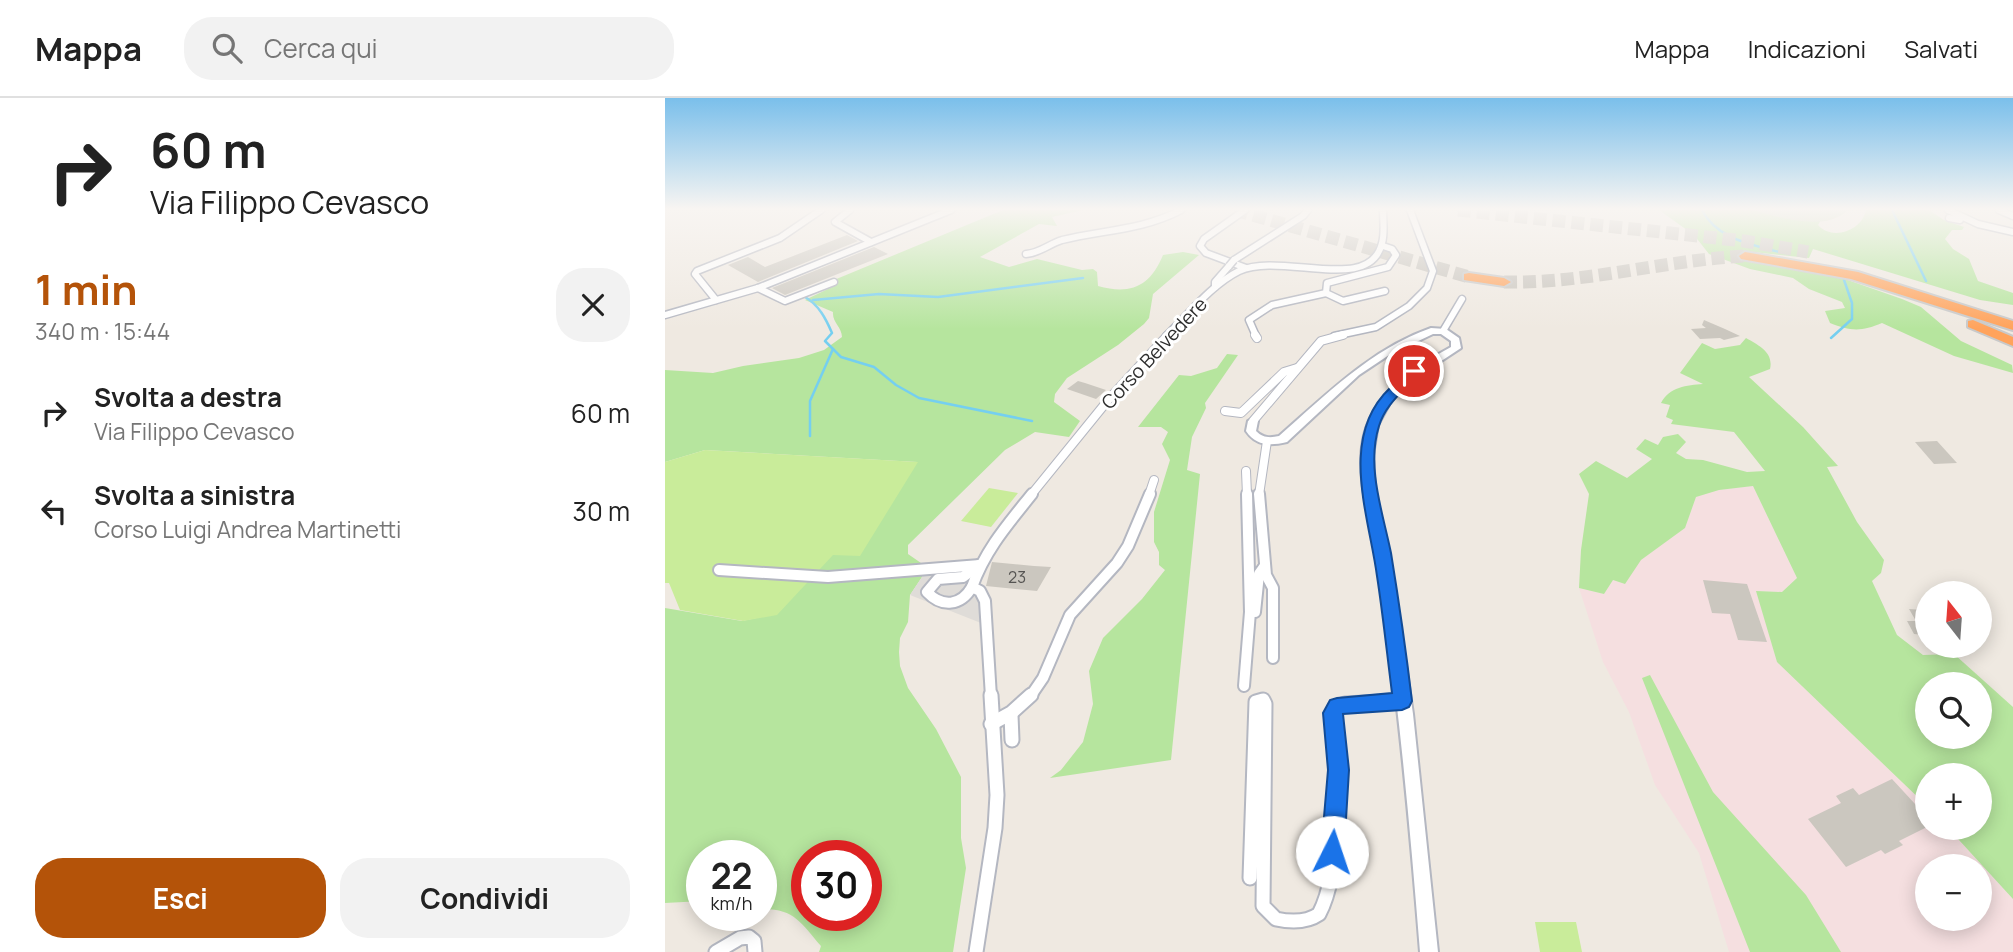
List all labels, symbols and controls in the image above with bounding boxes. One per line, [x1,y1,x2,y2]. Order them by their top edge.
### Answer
search box [184,17,674,80]
text: Mappa [35,26,142,71]
icon: search [208,29,246,67]
text: Cerca qui [264,30,378,66]
text: Mappa [1634,32,1710,65]
text: Indicazioni [1748,32,1866,65]
text: Salvati [1904,32,1978,65]
text: 60 m [150,116,267,183]
icon: right [35,126,126,217]
text: Via Filippo Cevasco [150,180,429,224]
text: 1 min [35,260,138,318]
button: close [556,268,630,342]
street label: Corso Belvedere [1095,291,1213,415]
text: 340 m · 15:44 [35,315,170,347]
pin [1384,341,1444,401]
icon: arrive [1395,352,1433,390]
text: Svolta a destra [94,379,282,415]
icon: right [35,394,73,432]
text: 60 m [571,395,630,431]
text: Via Filippo Cevasco [94,415,295,447]
text: Svolta a sinistra [94,477,295,513]
icon: left [35,492,73,530]
text: 30 m [573,493,630,529]
text: Corso Luigi Andrea Martinetti [94,513,401,545]
house number: 23 [1008,566,1026,588]
north arrow [1915,581,1991,658]
map controls [1915,581,1992,931]
button: search [1915,672,1992,749]
button: + [1915,763,1992,840]
position arrow [1295,815,1369,889]
speed limit sign: 30 [791,840,882,931]
text: 22 [711,852,752,900]
button: − [1915,854,1992,931]
button: Esci [35,858,326,938]
button: Condividi [340,858,630,938]
text: km/h [711,891,752,915]

